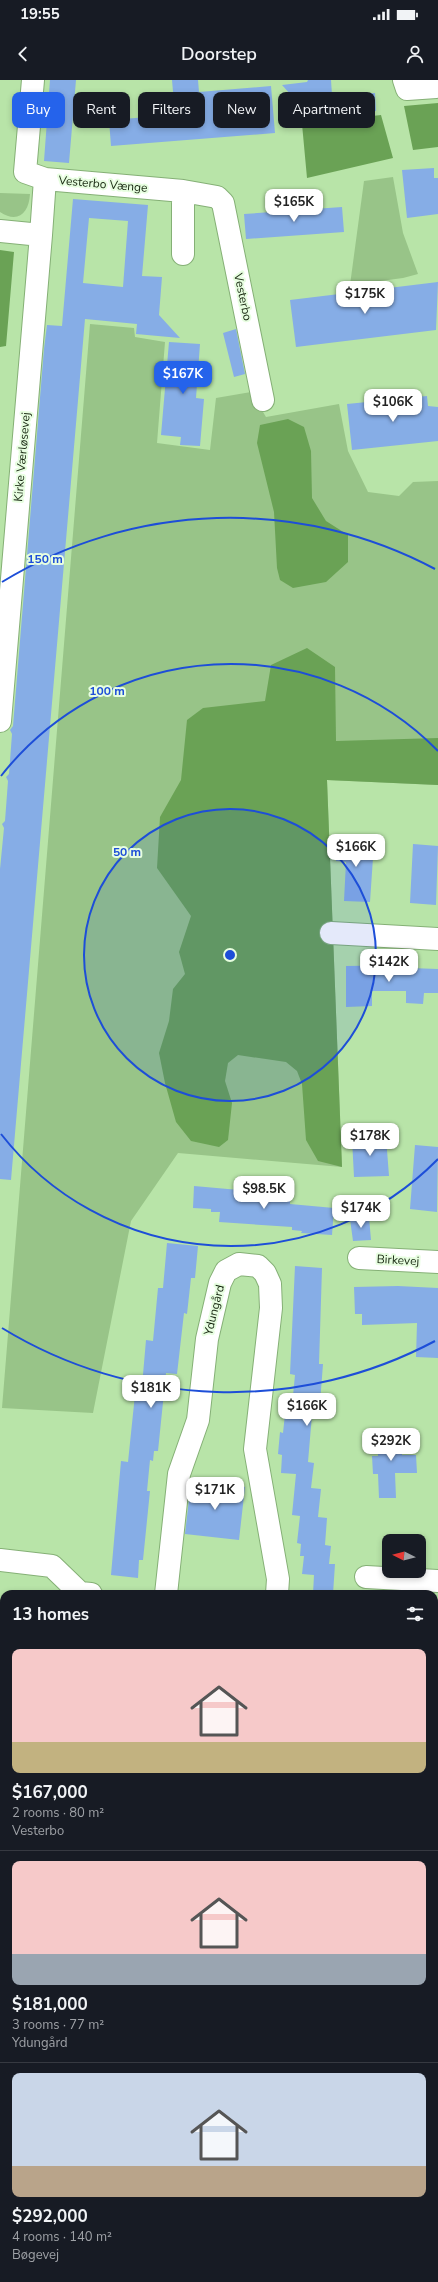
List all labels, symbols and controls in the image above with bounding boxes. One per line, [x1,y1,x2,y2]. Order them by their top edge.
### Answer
text: 19:55 [20,4,60,24]
text: Doorstep [181,42,257,66]
icon: back [12,43,34,65]
icon: person [404,43,426,65]
chip: Buy [12,92,65,128]
chip: Rent [73,92,130,128]
chip: Filters [138,92,205,128]
chip: New [213,92,270,128]
chip: Apartment [278,92,375,128]
street label: Vesterbo Vænge [57,172,148,196]
pin: $165K [266,189,322,223]
text: $165K [274,193,314,211]
street label: Vesterbo [230,271,256,323]
pin: $175K [337,281,393,315]
text: $175K [345,285,385,303]
pin: $167K [155,361,211,395]
text: $167K [163,365,203,383]
pin: $106K [365,389,421,423]
text: $106K [373,393,413,411]
street label: Kirke Værløsevej [10,411,34,502]
text: 150 m [27,551,63,567]
text: 100 m [89,683,125,699]
pin: $166K [328,834,384,868]
text: $166K [336,838,376,856]
text: 50 m [113,844,141,860]
centre of rings [223,948,237,962]
pin: $142K [361,949,417,983]
text: $142K [369,953,409,971]
pin: $178K [342,1123,398,1157]
text: $178K [350,1127,390,1145]
pin: $98.5K [231,1176,297,1210]
text: $98.5K [242,1180,286,1198]
pin: $174K [333,1195,389,1229]
text: $174K [341,1199,381,1217]
street label: Birkevej [376,1251,420,1269]
street label: Ydungård [200,1283,228,1338]
pin: $181K [123,1375,179,1409]
text: $181K [131,1379,171,1397]
pin: $166K [279,1393,335,1427]
text: $166K [287,1397,327,1415]
pin: $292K [363,1428,419,1462]
text: $292K [371,1432,411,1450]
pin: $171K [187,1477,243,1511]
text: $171K [195,1481,235,1499]
north arrow [382,1534,426,1578]
map controls [382,1534,426,1578]
text: 13 homes [12,1603,89,1626]
icon: filters [404,1603,426,1625]
icon: home [183,1675,255,1747]
text: $167,000 [12,1781,88,1804]
text: 2 rooms · 80 m² [12,1804,104,1822]
text: Vesterbo [12,1822,64,1840]
icon: home [183,1887,255,1959]
text: $181,000 [12,1993,88,2016]
text: 3 rooms · 77 m² [12,2016,104,2034]
text: Ydungård [12,2034,68,2052]
icon: home [183,2099,255,2171]
text: $292,000 [12,2205,88,2228]
text: 4 rooms · 140 m² [12,2228,112,2246]
text: Bøgevej [12,2246,59,2264]

